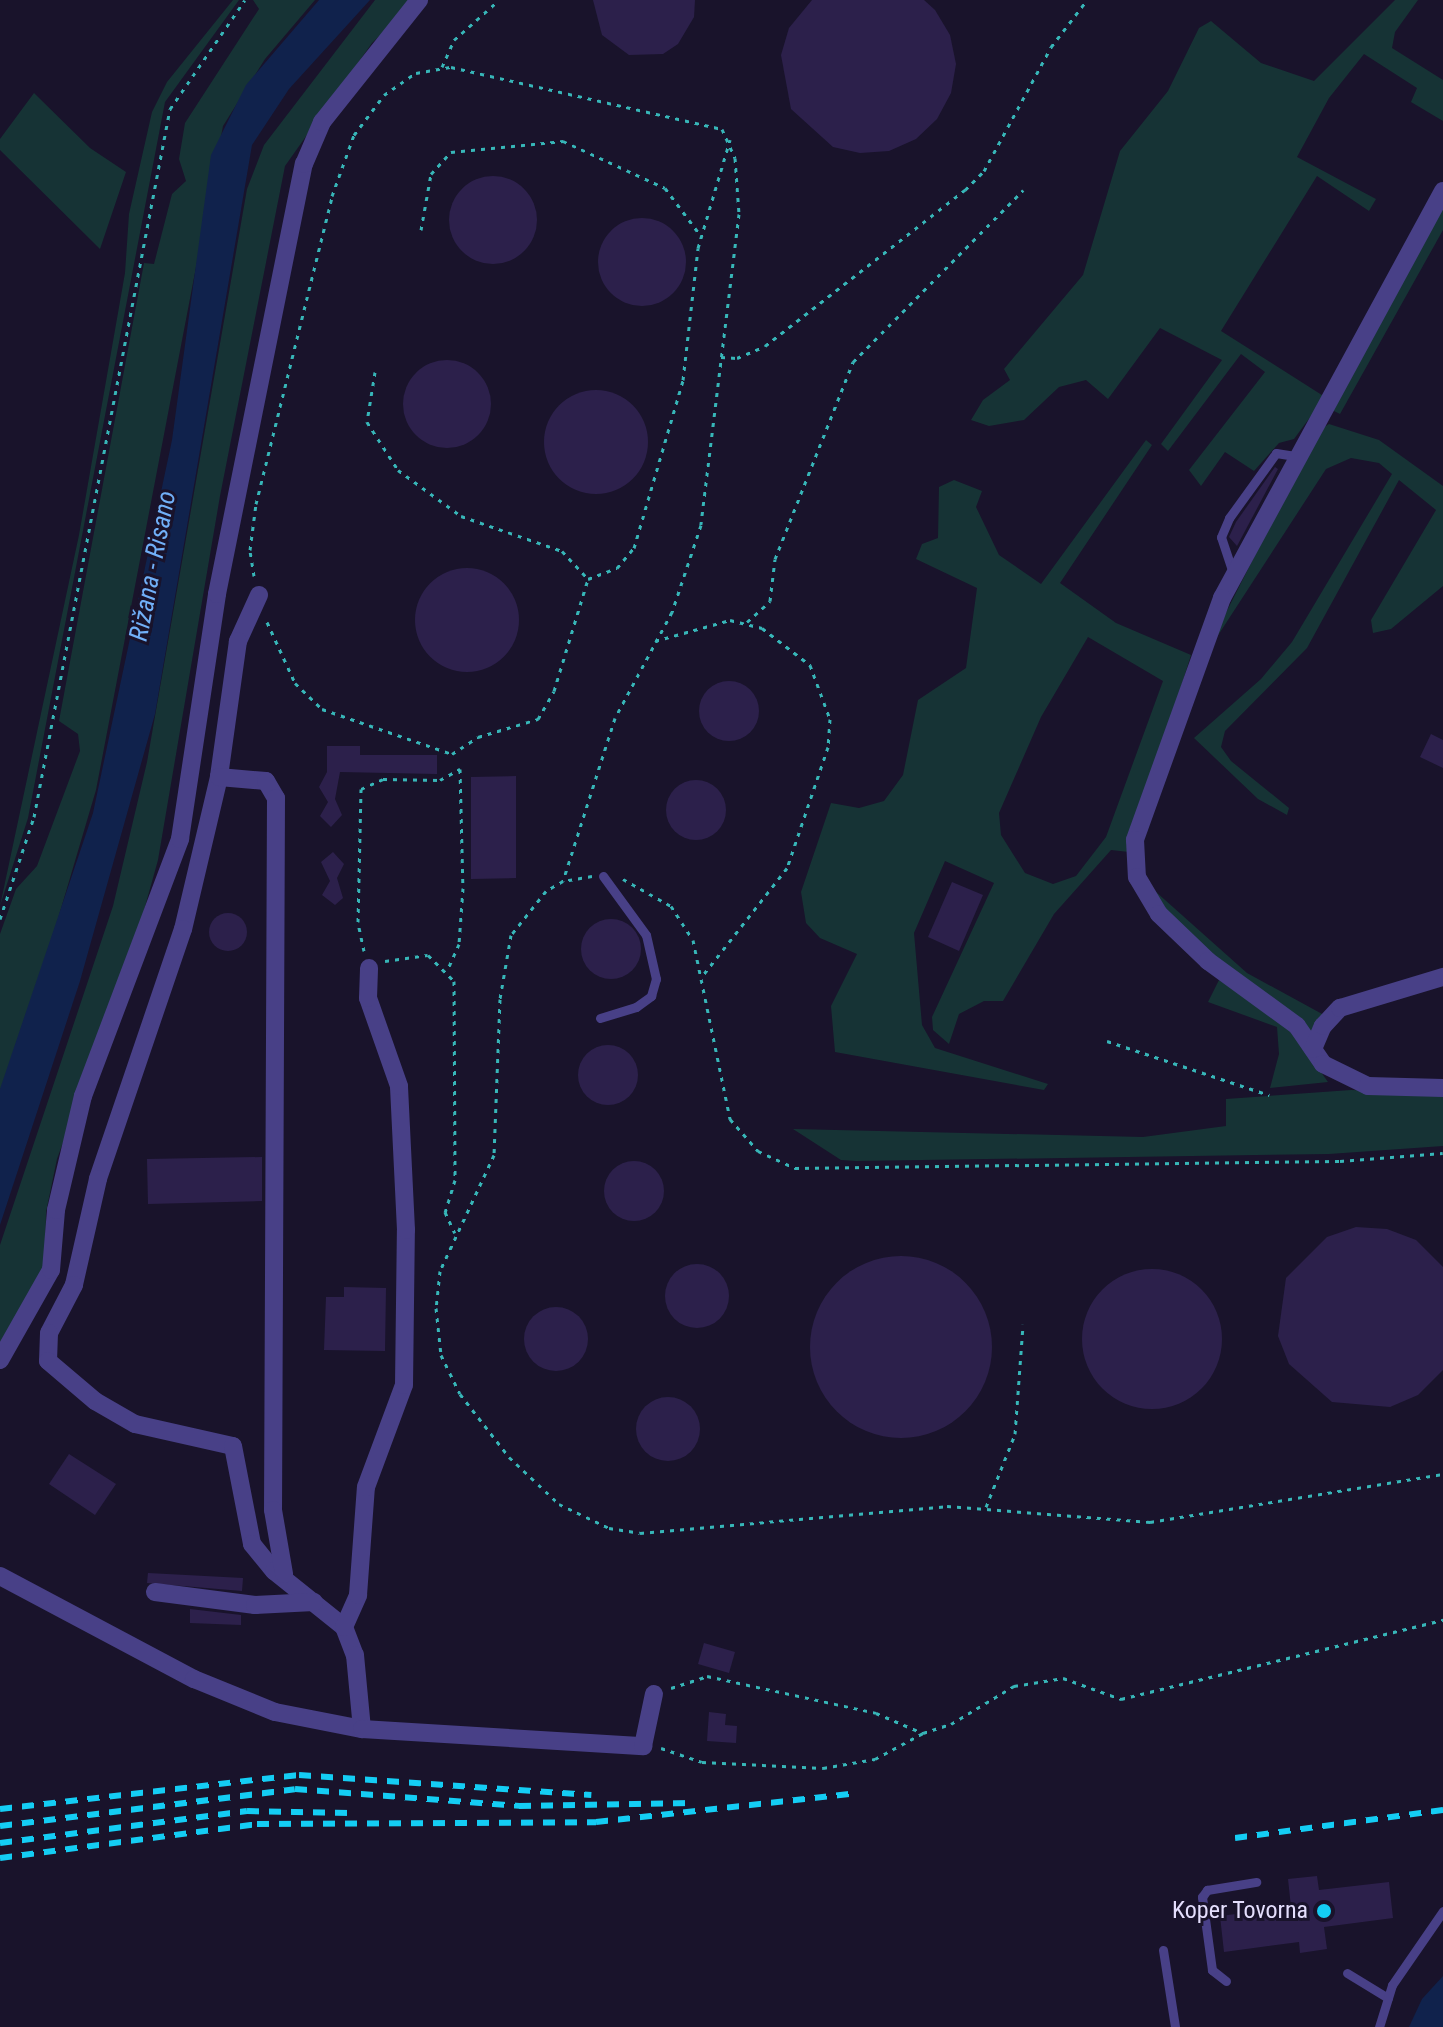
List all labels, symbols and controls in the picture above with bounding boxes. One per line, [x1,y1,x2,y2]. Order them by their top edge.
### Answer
water label: Rižana - Risano [123,488,183,644]
place label: Koper Tovorna [1172,1897,1308,1925]
marker: Koper Tovorna [1315,1902,1333,1920]

